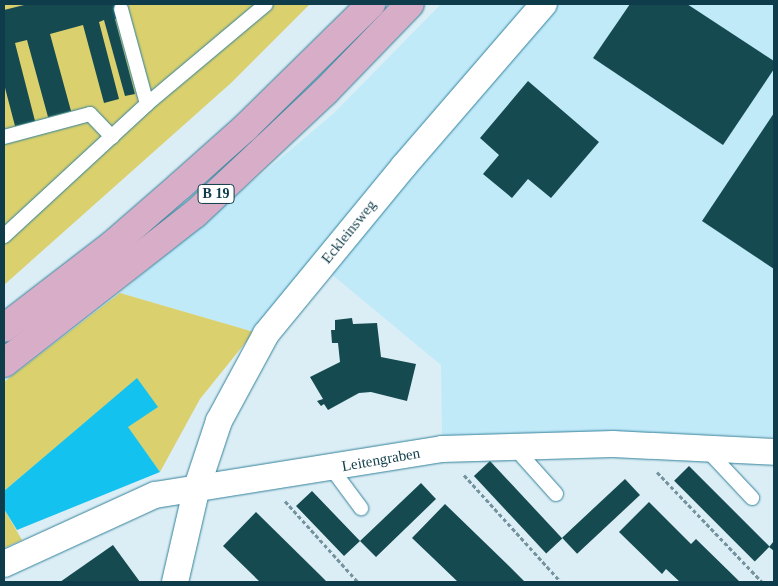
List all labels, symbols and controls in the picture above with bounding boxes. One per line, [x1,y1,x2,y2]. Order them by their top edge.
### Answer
road number: B 19 [197,182,235,205]
street label: Eckleinsweg [318,197,380,267]
street label: Leitengraben [340,444,422,476]

